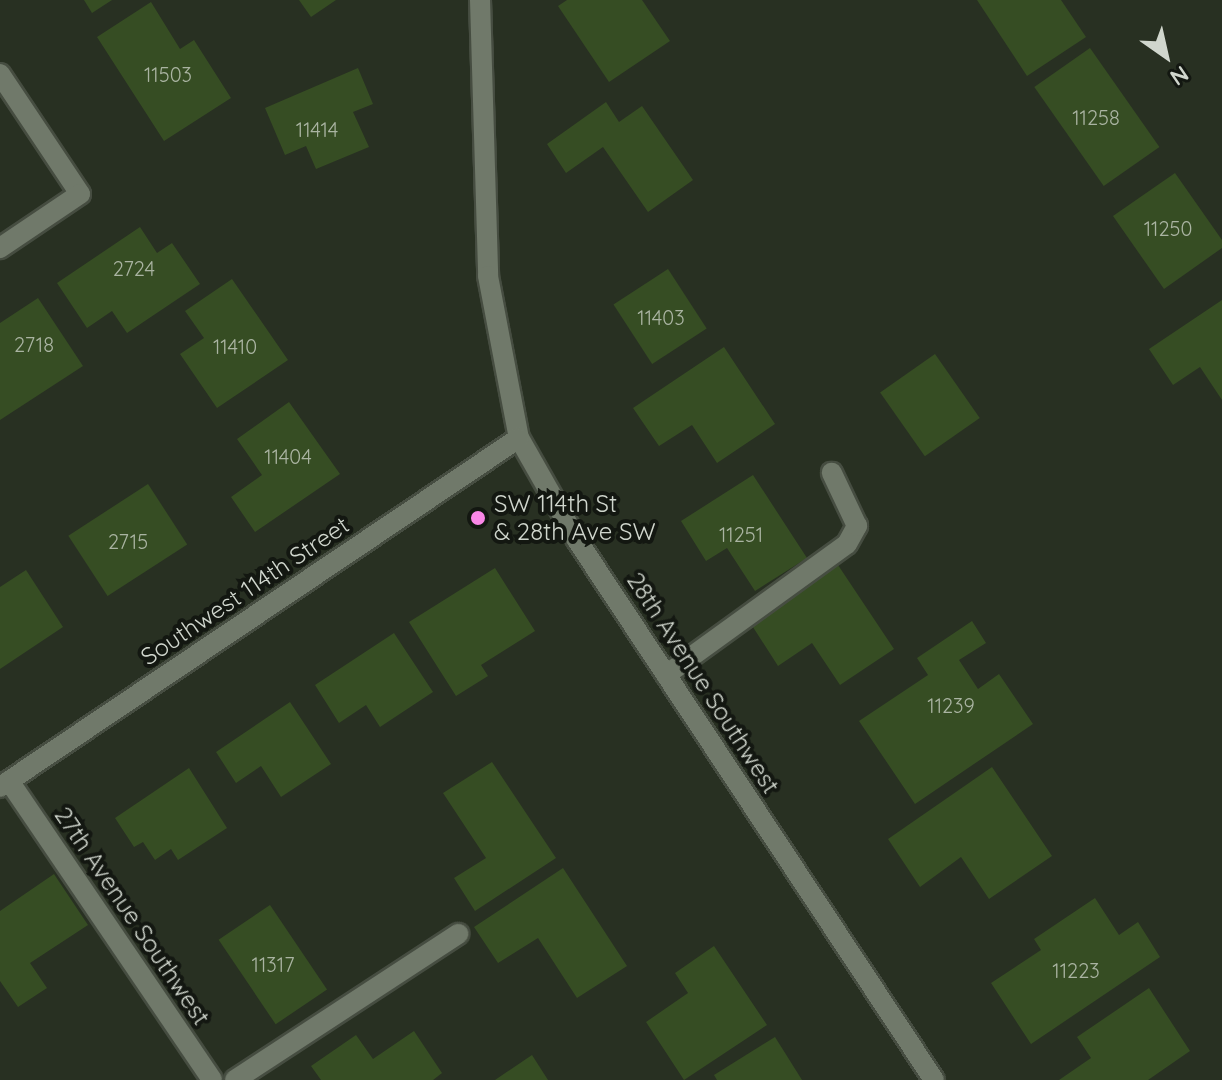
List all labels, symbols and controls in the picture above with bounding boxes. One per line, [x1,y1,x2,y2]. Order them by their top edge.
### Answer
north arrow [1126,16,1206,96]
text: N [1165,60,1194,92]
house number: 11503 [144,62,192,86]
house number: 11258 [1072,105,1120,129]
house number: 11414 [296,117,338,141]
house number: 11250 [1144,216,1192,240]
house number: 2724 [113,256,155,280]
house number: 11403 [637,305,685,329]
house number: 2718 [14,332,54,356]
house number: 11410 [213,334,257,358]
house number: 11404 [264,444,312,468]
place label: SW 114th St & 28th Ave SW [494,490,656,546]
marker: SW 114th St & 28th Ave SW [469,509,487,527]
street label: Southwest 114th Street [135,511,355,671]
house number: 11251 [719,522,763,546]
house number: 2715 [108,529,148,553]
street label: 28th Avenue Southwest [621,567,785,799]
house number: 11239 [927,693,975,717]
street label: 27th Avenue Southwest [48,802,216,1030]
house number: 11317 [252,952,294,976]
house number: 11223 [1052,958,1100,982]

